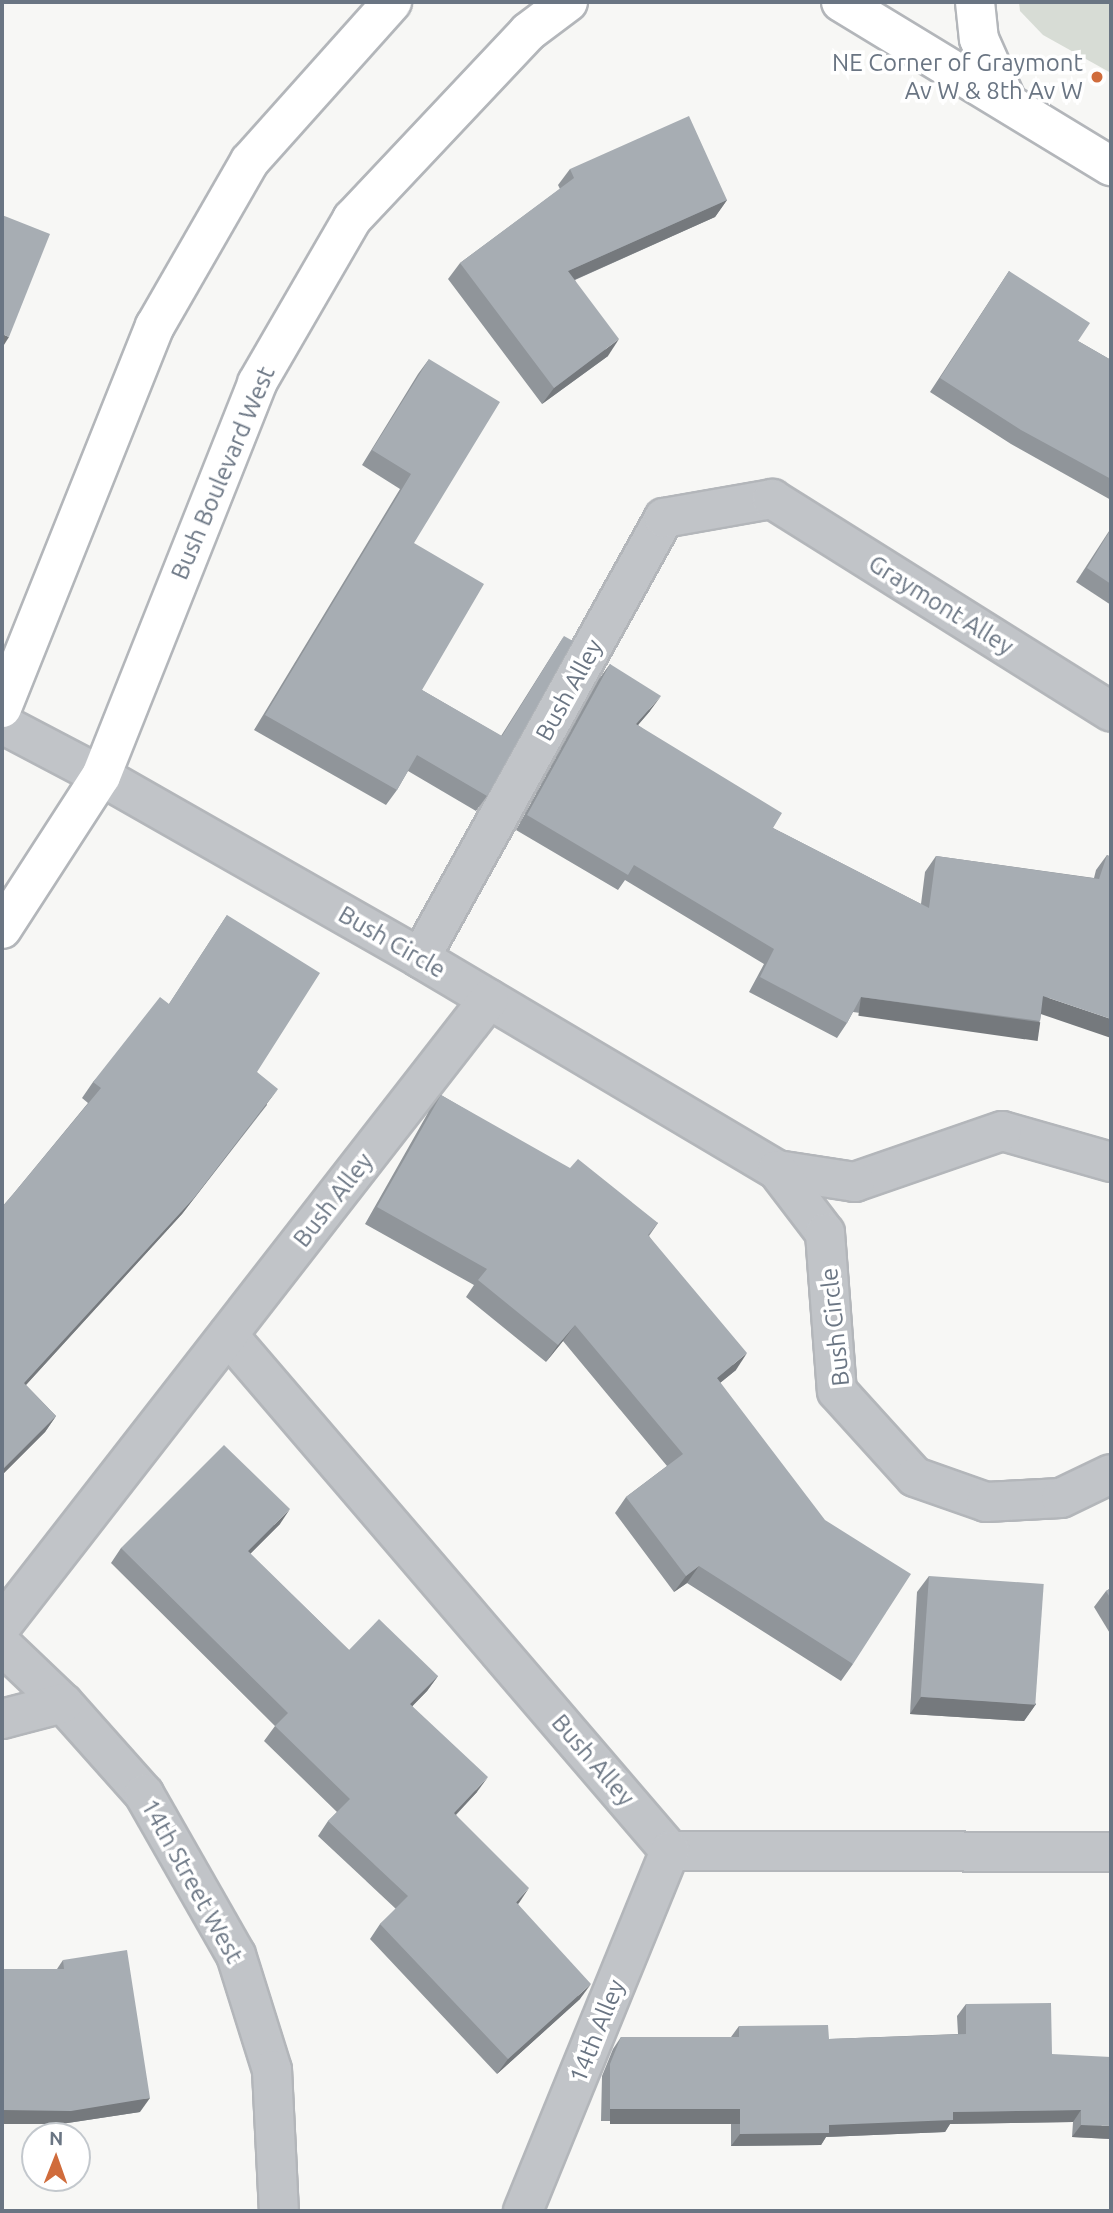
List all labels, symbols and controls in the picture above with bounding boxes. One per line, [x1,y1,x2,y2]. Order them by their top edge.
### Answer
place label: NE Corner of Graymont Av W & 8th Av W [832,49,1083,105]
marker: NE Corner of Graymont Av W & 8th Av W [1089,69,1105,85]
street label: Bush Boulevard West [165,362,281,584]
street label: Graymont Alley [863,549,1019,661]
street label: Bush Alley [529,634,609,746]
street label: Bush Circle [333,900,451,984]
street label: Bush Alley [287,1147,379,1253]
street label: Bush Circle [814,1266,856,1388]
street label: Bush Alley [546,1708,640,1812]
street label: 14th Street West [135,1794,249,1968]
street label: 14th Alley [563,1975,631,2087]
north arrow [21,2122,91,2192]
text: N [49,2127,64,2149]

